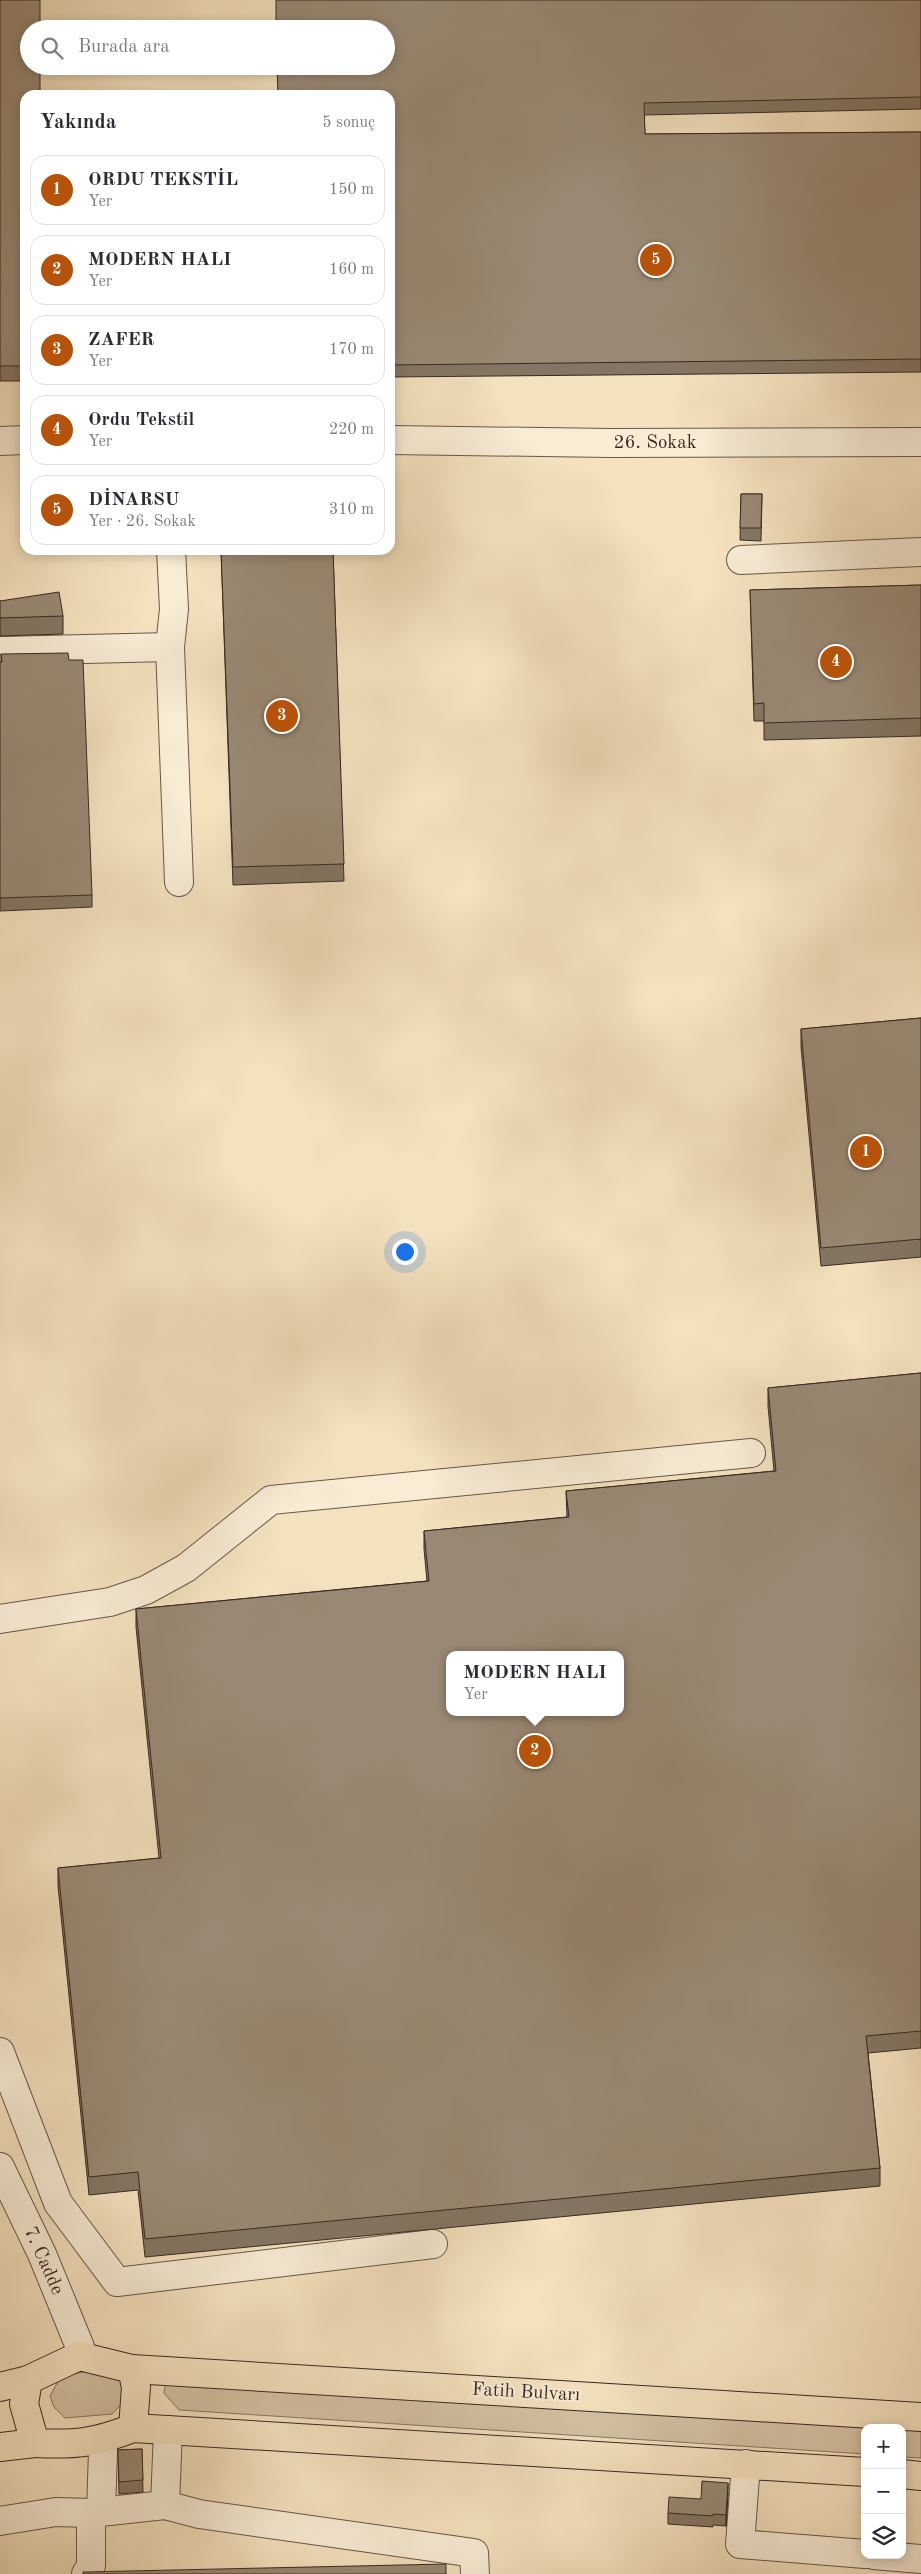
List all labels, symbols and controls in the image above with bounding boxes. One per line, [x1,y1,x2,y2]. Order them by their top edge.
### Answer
search box [20,20,395,75]
icon: search [38,34,66,62]
text: Burada ara [78,38,170,57]
text: Yakında [40,112,116,133]
text: 5 sonuç [322,115,375,131]
text: ORDU TEKSTİL [88,171,238,190]
text: 1 [52,182,62,198]
text: 150 m [329,182,374,198]
text: Yer [88,194,112,210]
pin: 5 [640,241,672,279]
text: MODERN HALI [88,251,231,270]
text: 2 [52,262,62,278]
text: 160 m [329,262,374,278]
text: Yer [88,274,112,290]
text: ZAFER [88,331,154,350]
text: 3 [52,342,62,358]
text: 170 m [329,342,374,358]
text: Yer [88,354,112,370]
text: Ordu Tekstil [88,411,194,430]
text: 4 [52,422,62,438]
text: 220 m [329,422,374,438]
text: Yer [88,434,112,450]
street label: 26. Sokak [613,434,697,453]
text: DİNARSU [88,491,179,510]
text: 5 [52,502,62,518]
text: 310 m [329,502,374,518]
text: Yer · 26. Sokak [88,514,196,530]
pin: 4 [820,643,852,681]
pin: 3 [266,697,298,735]
pin: 1 [850,1133,882,1171]
your location [392,1239,418,1265]
popup [446,1651,624,1716]
text: MODERN HALI [463,1664,607,1683]
text: Yer [463,1687,488,1703]
pin: 2 [519,1732,551,1770]
street label: 7. Cadde [20,2224,66,2298]
street label: Fatih Bulvarı [471,2381,581,2405]
map controls [861,2424,906,2559]
button: + [861,2424,906,2469]
button: − [861,2469,906,2514]
button: layers [861,2514,906,2559]

